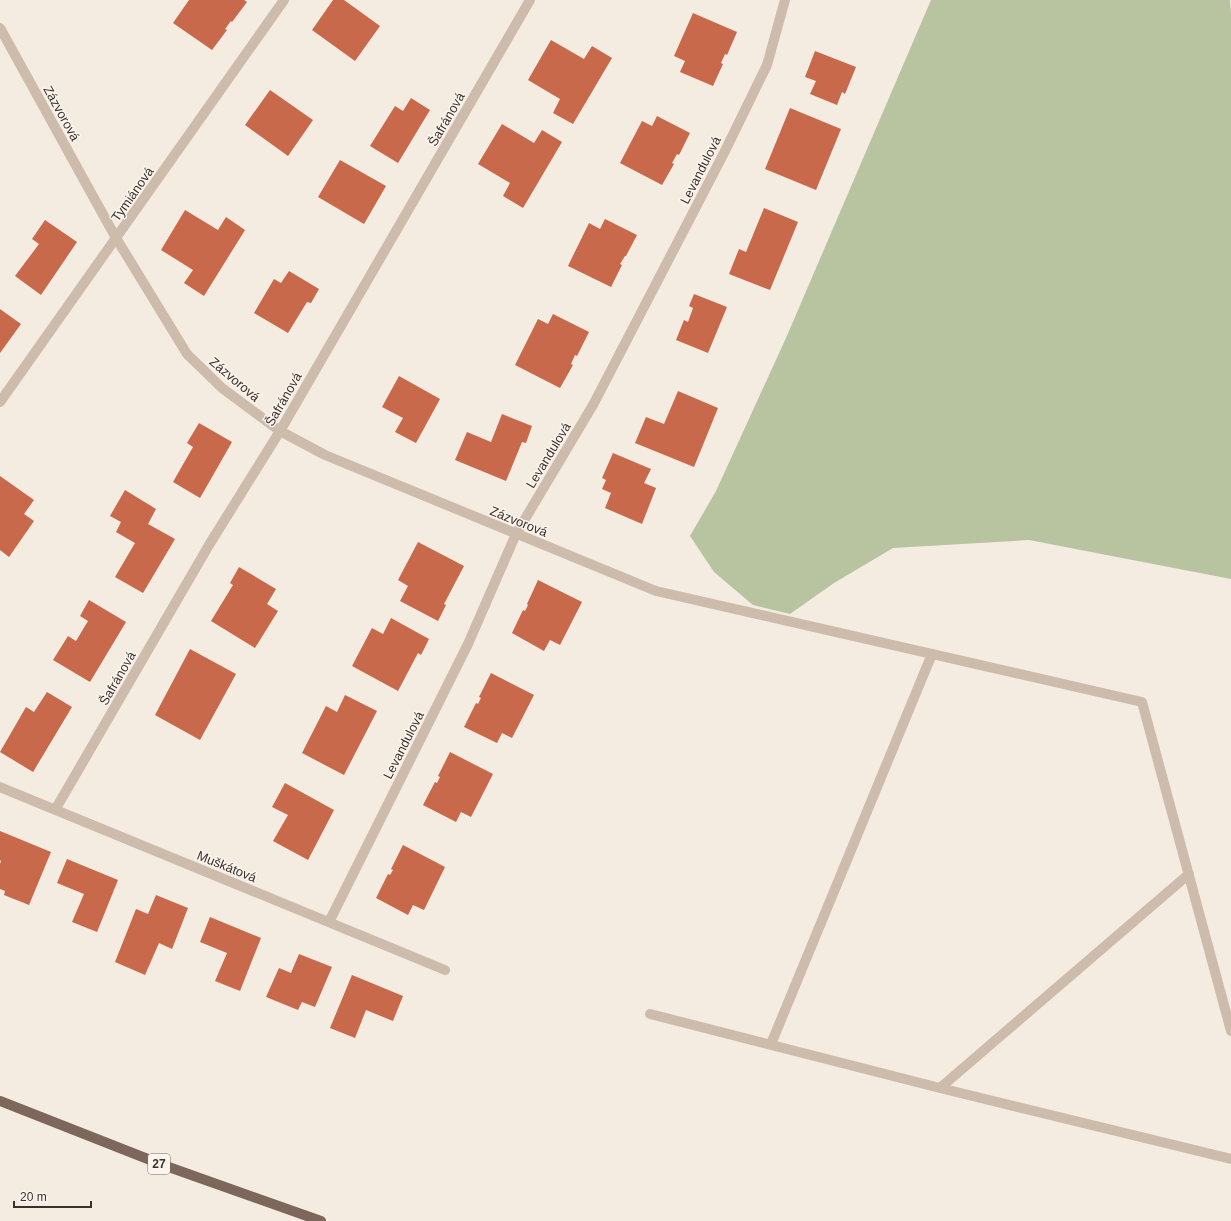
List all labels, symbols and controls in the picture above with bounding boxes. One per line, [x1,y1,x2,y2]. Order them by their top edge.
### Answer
street label: Zázvorová [40,83,83,144]
street label: Šafránová [425,89,468,149]
street label: Levandulová [677,133,724,206]
street label: Tymiánová [108,164,157,224]
street label: Zázvorová [207,354,263,405]
street label: Šafránová [262,369,305,429]
street label: Levandulová [523,419,574,491]
street label: Zázvorová [488,503,550,540]
street label: Šafránová [96,648,139,708]
street label: Levandulová [380,708,427,781]
street label: Muškátová [195,848,259,885]
road number: 27 [148,1154,170,1174]
scale bar [14,1183,91,1209]
text: 20 m [20,1190,47,1204]

